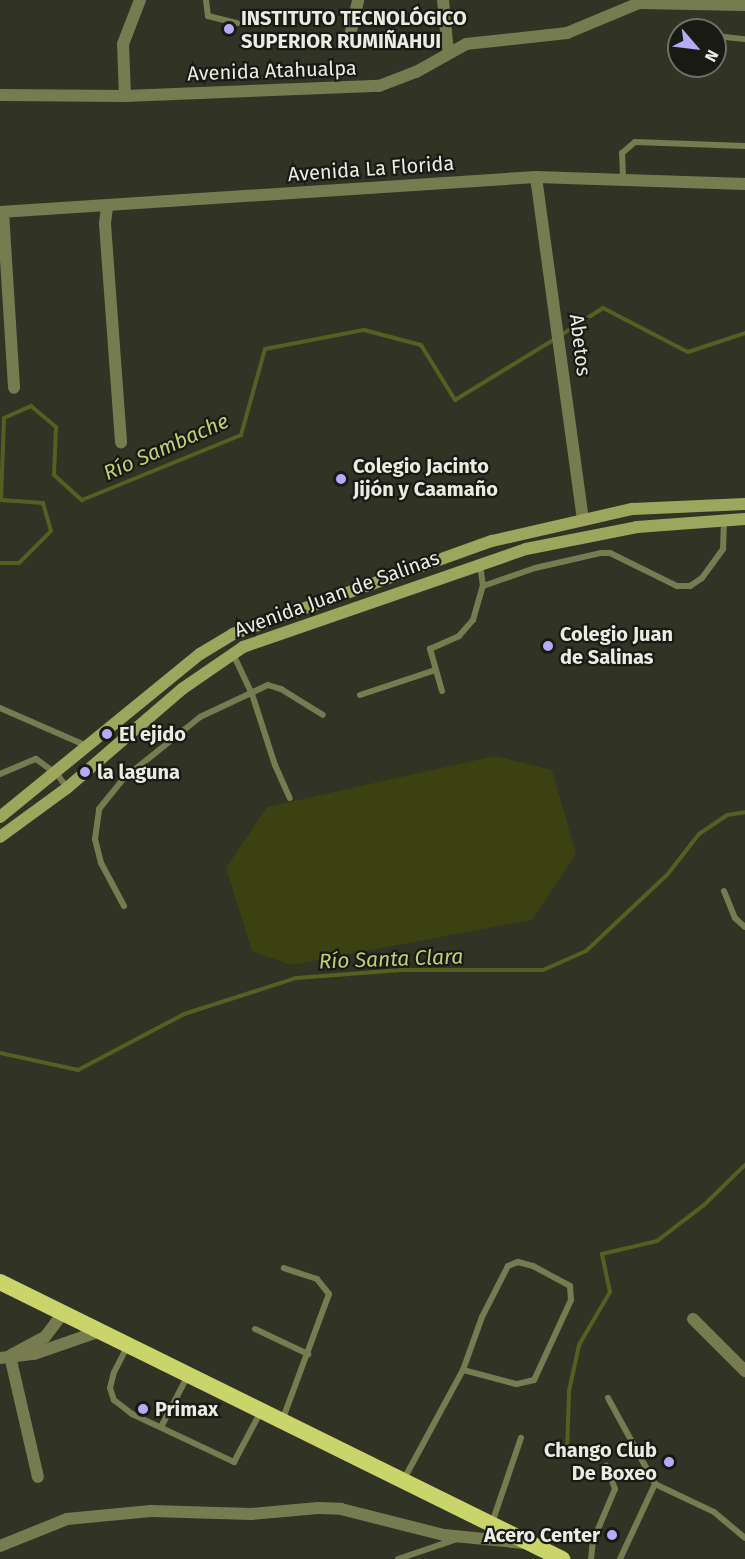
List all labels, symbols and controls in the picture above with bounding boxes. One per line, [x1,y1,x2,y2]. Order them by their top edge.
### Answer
place label: INSTITUTO TECNOLÓGICO SUPERIOR RUMIÑAHUI [241,6,467,53]
north arrow [667,18,727,78]
marker: INSTITUTO TECNOLÓGICO SUPERIOR RUMIÑAHUI [222,22,236,36]
text: N [701,47,722,65]
street label: Avenida Atahualpa [187,56,357,86]
street label: Avenida La Florida [287,151,455,187]
street label: Abetos [564,313,596,377]
water label: Río Sambache [100,408,232,486]
place label: Colegio Jacinto Jijón y Caamaño [353,455,498,502]
marker: Colegio Jacinto Jijón y Caamaño [334,472,348,486]
street label: Avenida Juan de Salinas [231,546,443,642]
place label: Colegio Juan de Salinas [560,622,673,669]
marker: Colegio Juan de Salinas [541,639,555,653]
place label: El ejido [119,722,186,746]
marker: El ejido [100,727,114,741]
place label: la laguna [97,760,180,784]
marker: la laguna [78,765,92,779]
water label: Río Santa Clara [318,944,464,974]
place label: Primax [155,1397,218,1421]
marker: Primax [136,1402,150,1416]
place label: Chango Club De Boxeo [544,1438,657,1485]
marker: Chango Club De Boxeo [662,1455,676,1469]
place label: Acero Center [484,1523,600,1547]
marker: Acero Center [605,1528,619,1542]

